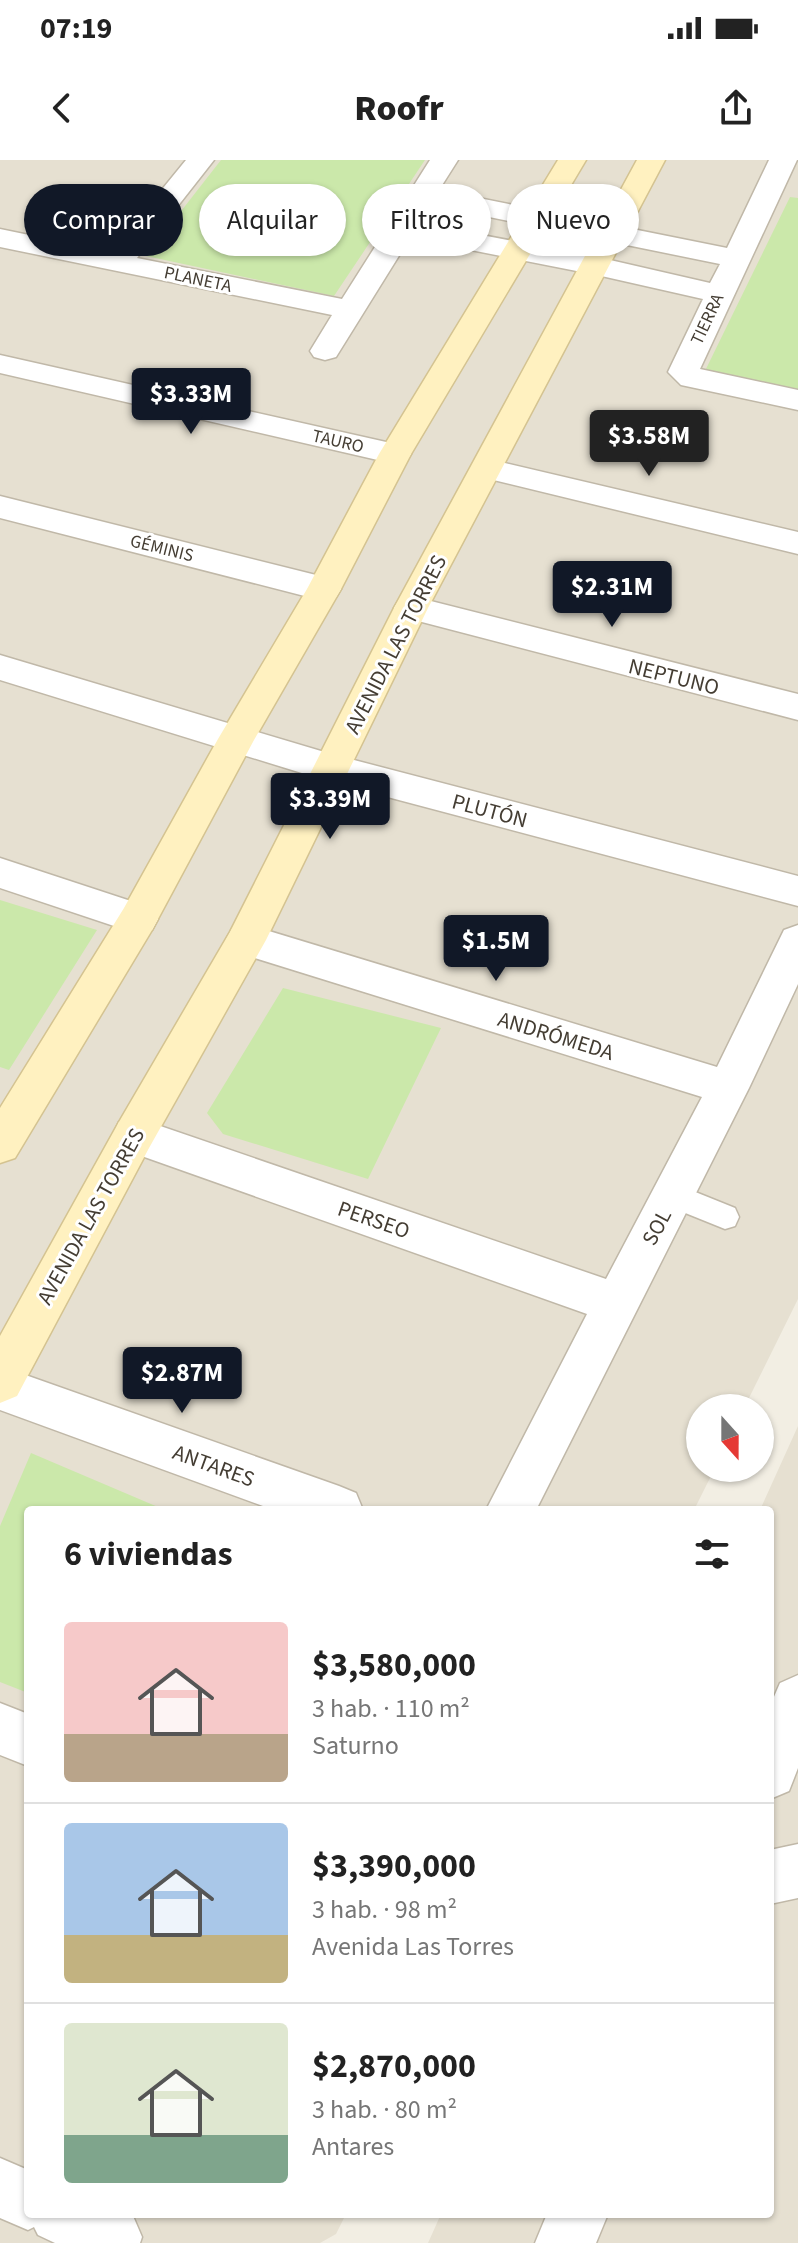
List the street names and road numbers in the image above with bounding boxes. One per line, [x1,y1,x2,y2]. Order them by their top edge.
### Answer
street label: PLANETA [162,260,234,299]
street label: TIERRA [685,289,730,349]
street label: TAURO [310,423,366,460]
street label: GÉMINIS [128,529,196,568]
street label: AVENIDA LAS TORRES [337,549,455,740]
street label: NEPTUNO [625,650,723,704]
street label: PLUTÓN [448,786,531,836]
street label: ANDRÓMEDA [494,1003,618,1069]
street label: AVENIDA LAS TORRES [29,1122,153,1311]
street label: PERSEO [333,1193,414,1247]
street label: SOL [634,1203,680,1251]
street label: ANTARES [168,1436,259,1495]

